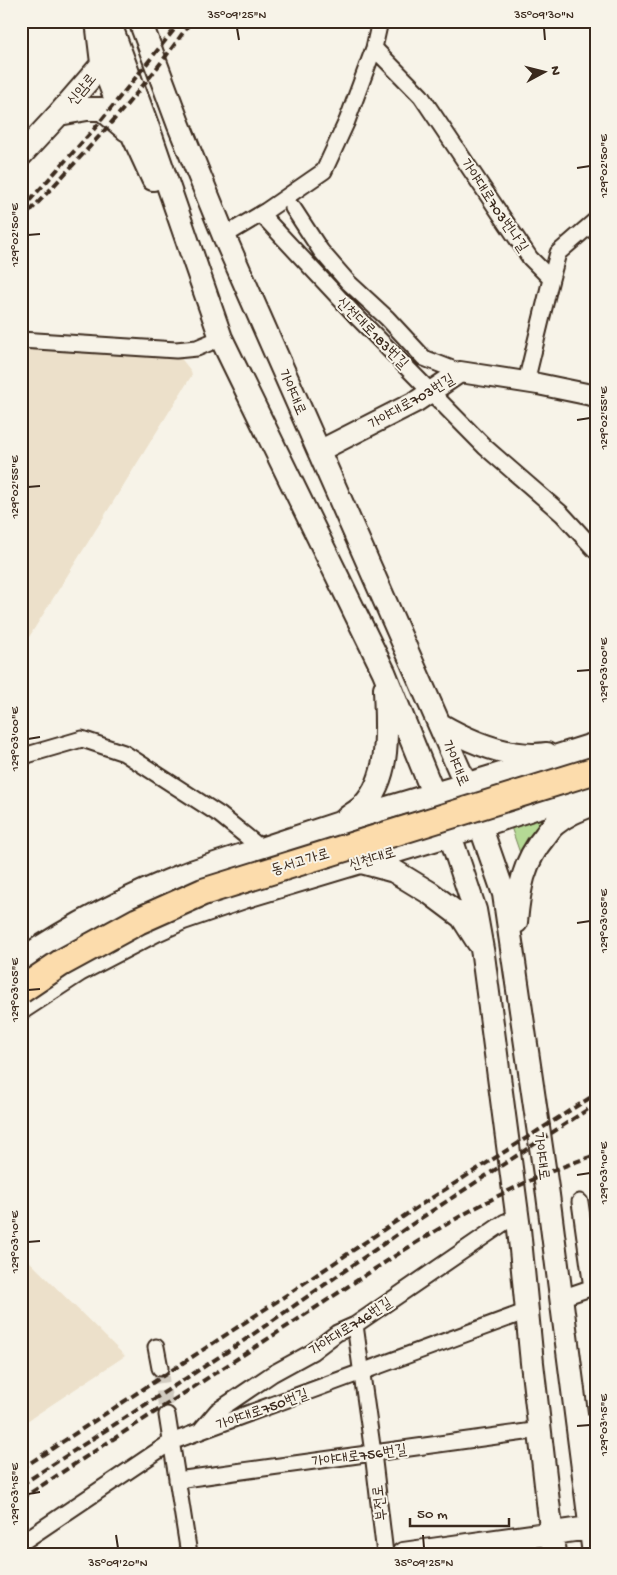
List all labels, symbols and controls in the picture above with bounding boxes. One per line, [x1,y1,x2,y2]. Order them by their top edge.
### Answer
text: 35°09'25"N [207,9,267,23]
text: 35°09'30"N [513,9,574,23]
north arrow [520,48,570,98]
text: N [545,65,563,76]
street label: 신암로 [64,71,101,110]
text: 129°02'50"E [598,134,612,199]
street label: 가야대로703번나길 [456,156,531,256]
text: 129°02'50"E [9,203,23,268]
street label: 신천대로183번길 [332,294,411,373]
street label: 가야대로 [273,367,309,419]
street label: 가야대로703번길 [366,371,458,435]
text: 129°02'55"E [598,386,612,450]
text: 129°02'55"E [9,455,23,519]
text: 129°03'00"E [598,637,612,703]
text: 129°03'00"E [9,706,23,772]
street label: 가야대로 [436,738,472,790]
street label: 신천대로 [347,844,398,876]
street label: 동서고가로 [269,845,332,880]
text: 129°03'05"E [598,889,612,954]
text: 129°03'05"E [9,958,23,1023]
street label: 가야대로 [528,1131,552,1181]
text: 129°03'10"E [598,1141,612,1205]
text: 129°03'10"E [9,1210,23,1274]
street label: 가야대로746번길 [306,1294,396,1361]
street label: 가야대로750번길 [214,1386,311,1436]
text: 129°03'15"E [598,1394,612,1457]
street label: 가야대로756번길 [311,1441,408,1473]
text: 129°03'15"E [9,1463,23,1526]
street label: 부전로 [370,1484,392,1522]
scale bar [410,1495,508,1527]
text: 50 m [417,1506,448,1524]
text: 35°09'20"N [87,1557,148,1571]
text: 35°09'25"N [394,1557,454,1571]

